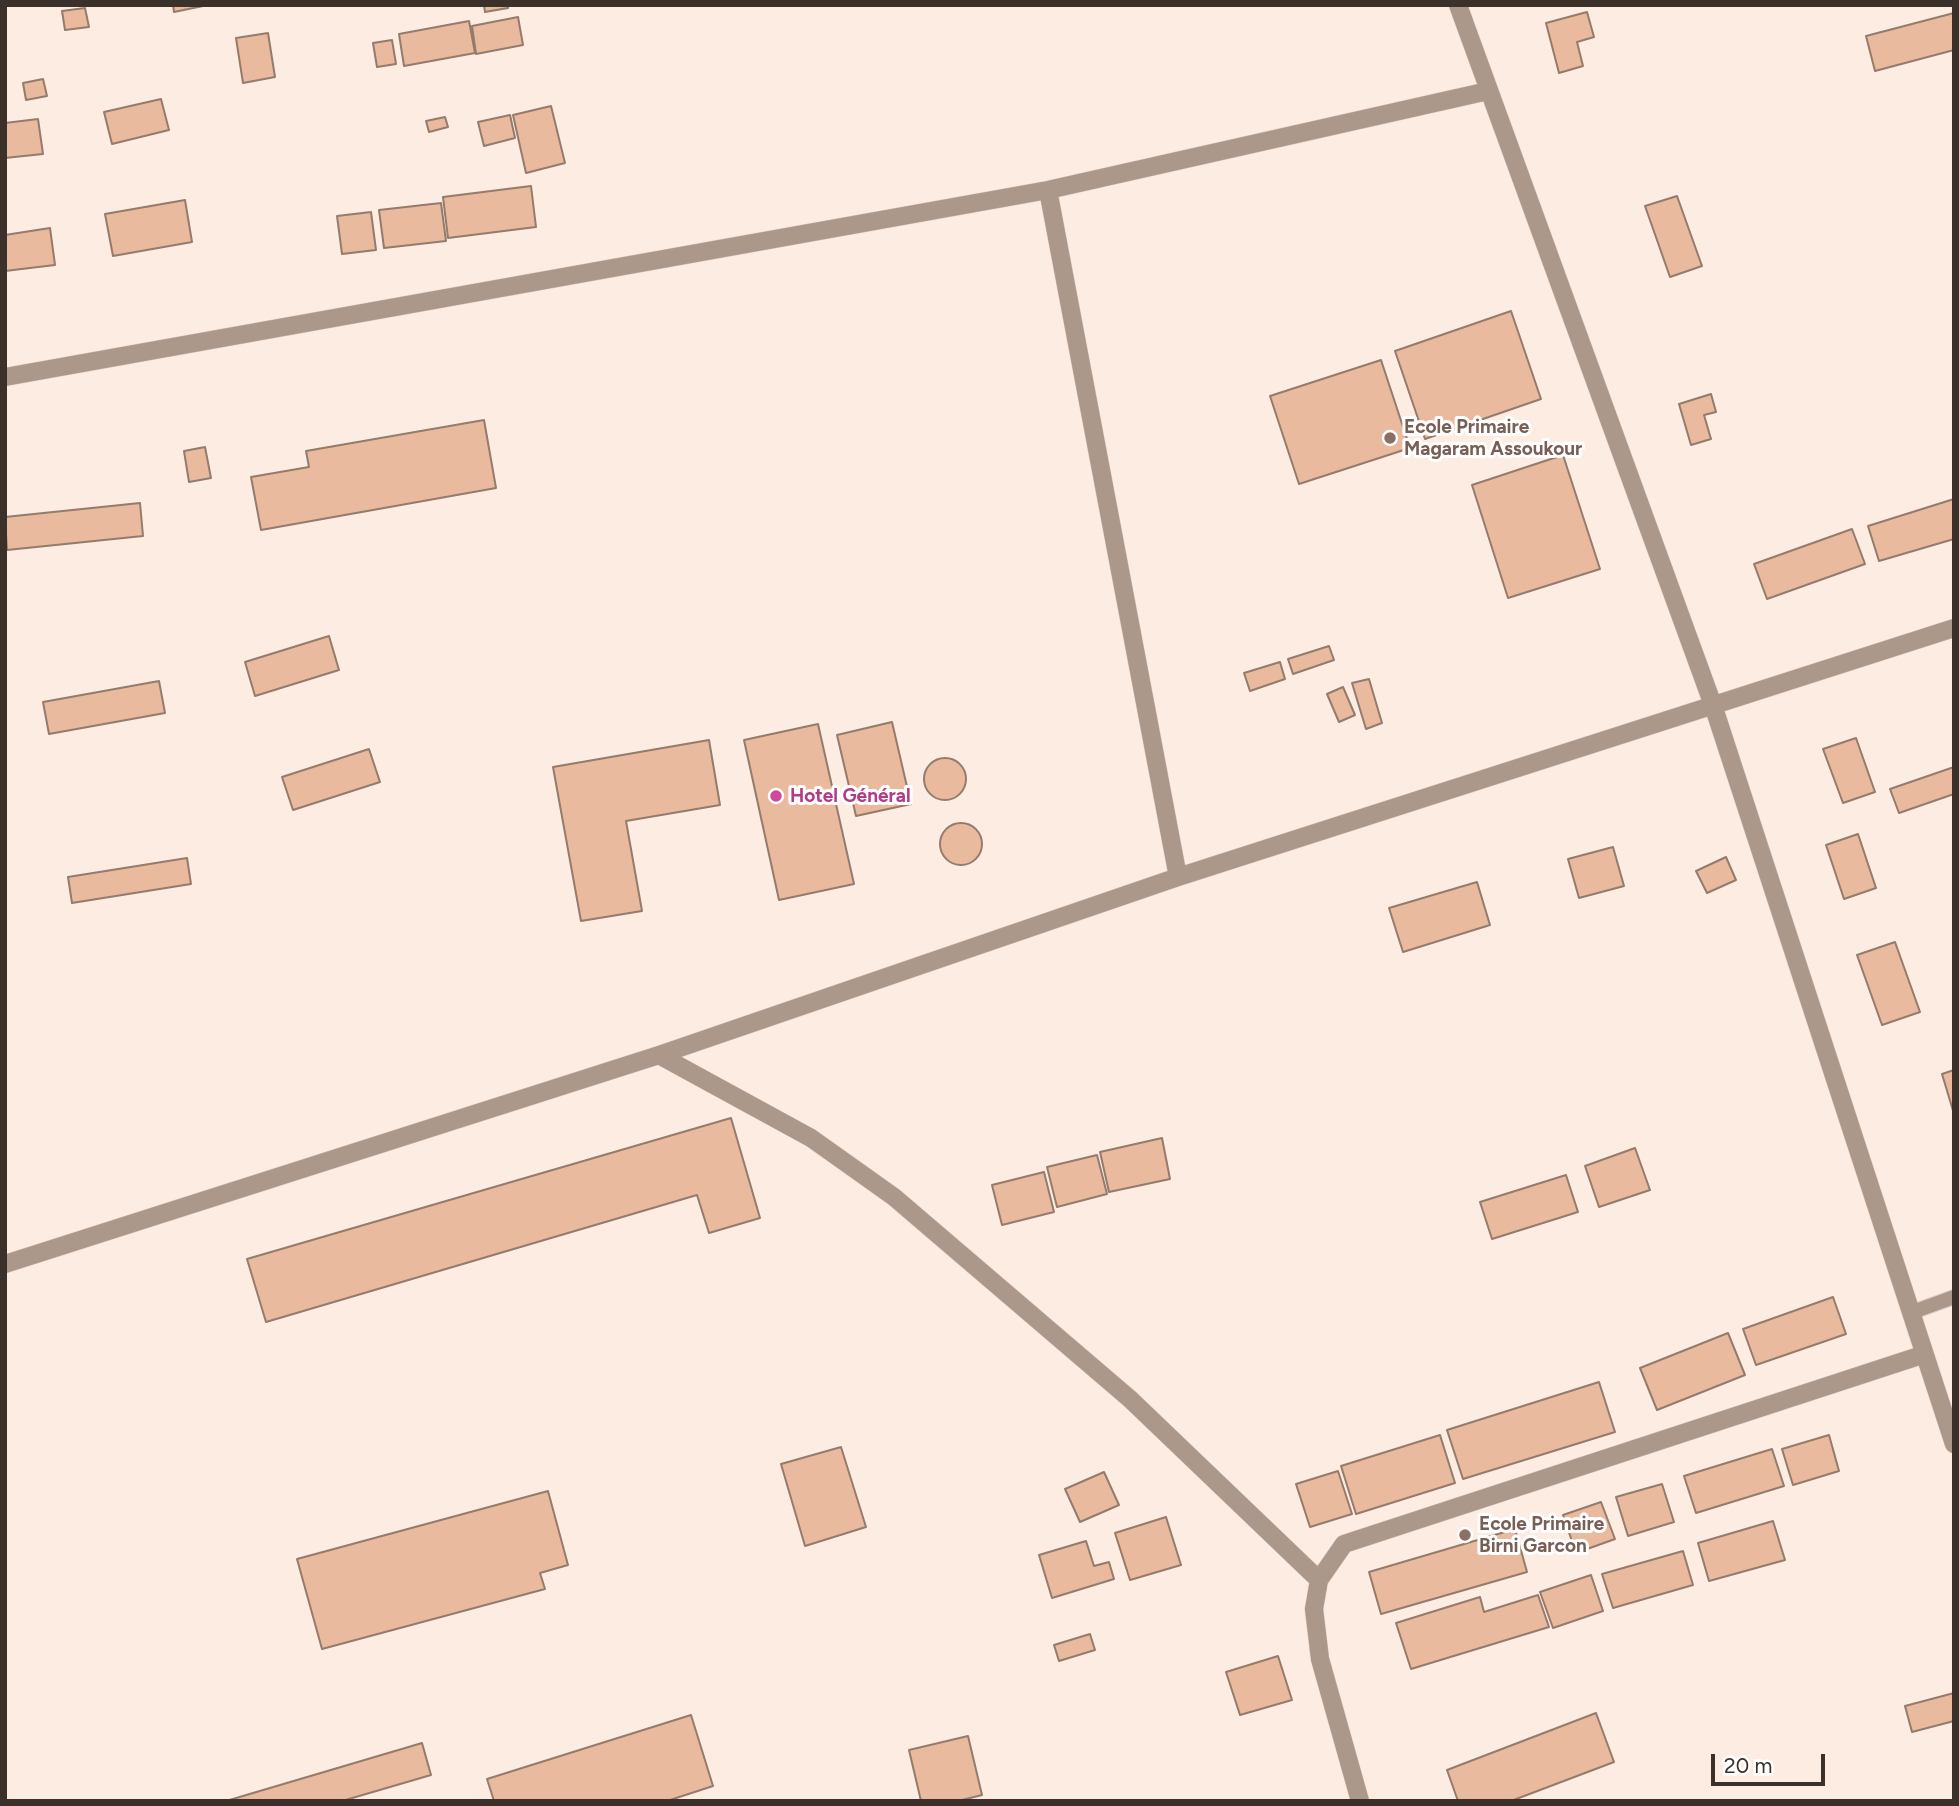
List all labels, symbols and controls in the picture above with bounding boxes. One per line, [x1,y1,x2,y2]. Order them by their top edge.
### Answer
place label: Ecole Primaire Magaram Assoukour [1404,416,1582,460]
marker: Ecole Primaire Magaram Assoukour [1382,430,1398,446]
place label: Hotel Général [790,785,911,807]
marker: Hotel Général [768,788,784,804]
place label: Ecole Primaire Birni Garcon [1479,1513,1604,1557]
marker: Ecole Primaire Birni Garcon [1457,1527,1473,1543]
scale bar [1714,1740,1828,1784]
text: 20 m [1724,1753,1772,1778]

